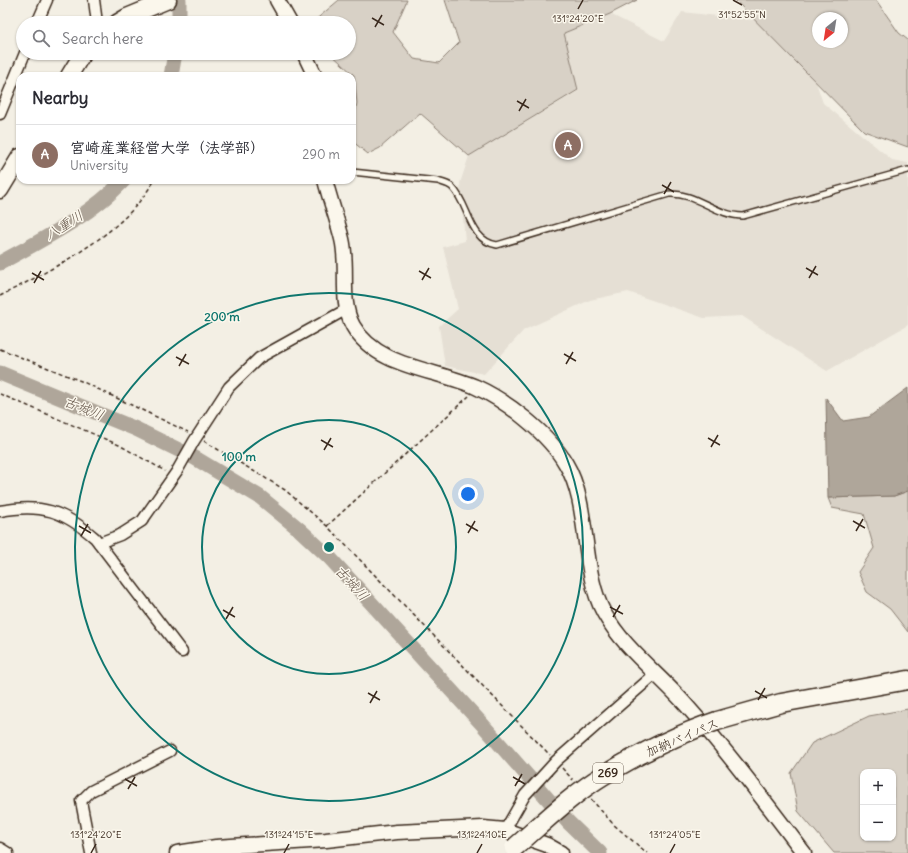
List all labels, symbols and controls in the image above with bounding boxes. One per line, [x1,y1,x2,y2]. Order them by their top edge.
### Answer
text: 31°52'55"N [718,8,766,21]
text: 131°24'20"E [552,12,604,25]
north arrow [812,12,848,48]
search box [16,16,356,60]
icon: search [30,27,52,49]
text: Search here [62,29,143,48]
text: Nearby [32,87,88,109]
pin: A [555,130,581,160]
text: 宮崎産業経営大学（法学部） [70,138,265,157]
text: A [41,146,49,163]
text: 290 m [302,146,340,163]
text: University [70,157,128,174]
water label: 八重川 [41,206,87,244]
text: 200 m [204,309,240,324]
water label: 古城川 [61,392,107,424]
text: 100 m [222,449,256,464]
your location [458,484,478,504]
centre of rings [322,540,336,554]
water label: 古城川 [331,561,373,605]
street label: 加納バイパス [643,714,721,760]
road number: 269 [593,763,623,783]
map controls [860,769,896,841]
button: + [860,769,896,805]
button: − [860,805,896,841]
text: 131°24'20"E [70,828,122,841]
text: 131°24'15"E [265,828,314,841]
text: 131°24'10"E [457,828,507,841]
text: 131°24'05"E [649,828,701,841]

